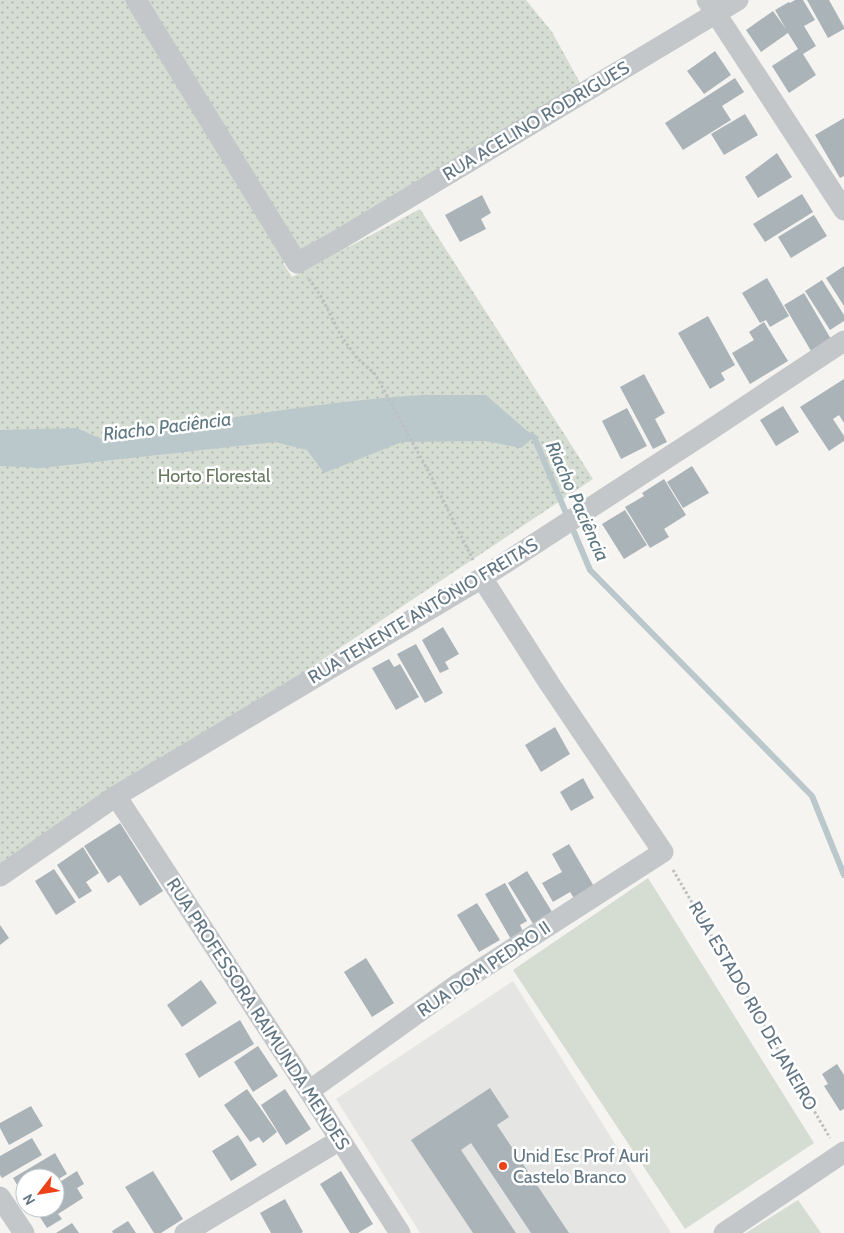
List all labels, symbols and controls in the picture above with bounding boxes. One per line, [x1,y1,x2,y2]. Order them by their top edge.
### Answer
street label: RUA ACELINO RODRIGUES [439,57,633,185]
water label: Riacho Paciência [102,407,232,446]
water label: Riacho Paciência [541,438,614,565]
park label: Horto Florestal [158,465,271,487]
street label: RUA TENENTE ANTÔNIO FREITAS [304,534,542,688]
street label: RUA PROFESSORA RAIMUNDA MENDES [162,874,354,1154]
street label: RUA ESTADO RIO DE JANEIRO [684,897,822,1115]
street label: RUA DOM PEDRO II [413,916,555,1022]
place label: Unid Esc Prof Auri Castelo Branco [513,1145,648,1188]
marker: Unid Esc Prof Auri Castelo Branco [497,1160,509,1172]
north arrow [15,1168,65,1218]
text: N [19,1191,39,1209]

